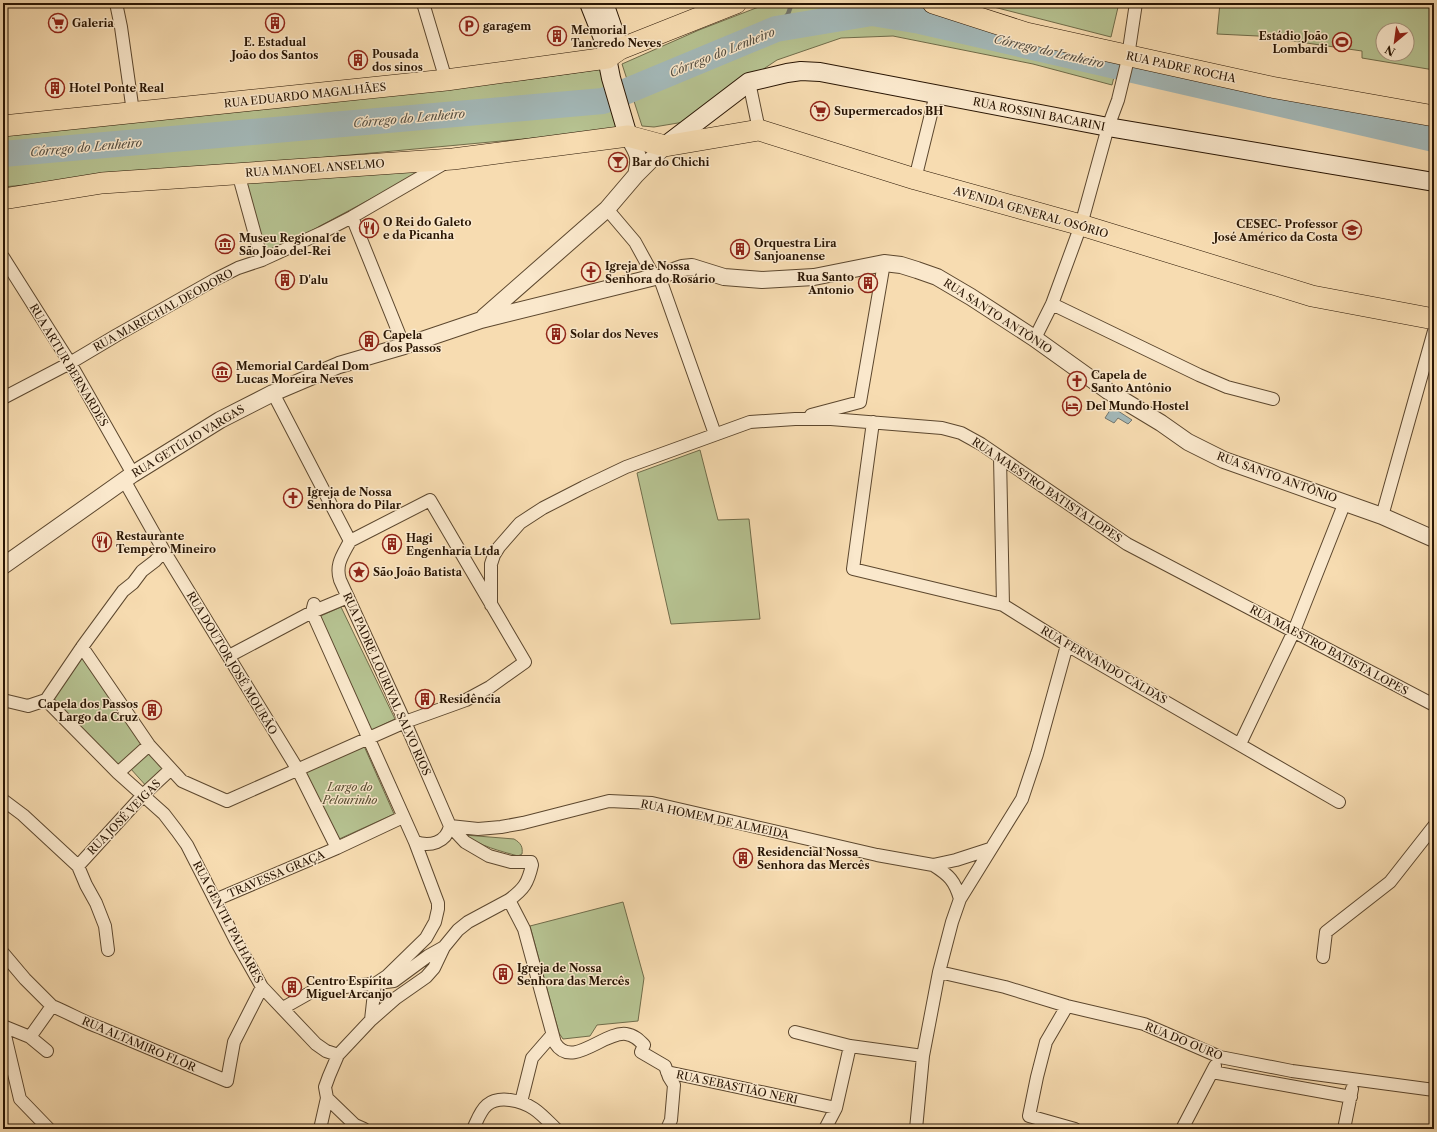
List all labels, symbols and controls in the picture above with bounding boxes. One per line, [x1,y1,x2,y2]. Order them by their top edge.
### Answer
supermarket icon: Galeria [47,12,69,34]
building icon: E. Estadual João dos Santos [264,12,286,34]
parking icon: garagem [458,15,480,37]
place label: Galeria [72,16,114,30]
place label: garagem [482,19,531,33]
north arrow [1375,22,1415,62]
place label: Memorial Tancredo Neves [571,23,661,50]
water label: Córrego do Lenheiro [667,24,777,80]
building icon: Memorial Tancredo Neves [546,25,568,47]
place label: Estádio João Lombardi [1259,29,1328,56]
water label: Córrego do Lenheiro [993,31,1106,71]
sports icon: Estádio João Lombardi [1331,31,1353,53]
place label: E. Estadual João dos Santos [230,35,318,62]
text: N [1382,42,1398,59]
place label: Pousada dos sinos [372,47,423,74]
building icon: Pousada dos sinos [347,49,369,71]
street label: RUA PADRE ROCHA [1125,49,1238,86]
building icon: Hotel Ponte Real [44,77,66,99]
street label: RUA EDUARDO MAGALHÃES [223,80,387,110]
place label: Hotel Ponte Real [69,81,164,95]
street label: RUA ROSSINI BACARINI [972,94,1106,134]
supermarket icon: Supermercados BH [809,100,831,122]
place label: Supermercados BH [834,104,943,118]
water label: Córrego do Lenheiro [352,106,466,130]
water label: Córrego do Lenheiro [29,135,143,159]
bar icon: Bar do Chichi [607,151,629,173]
place label: Bar do Chichi [632,155,710,169]
street label: RUA MANOEL ANSELMO [245,156,385,180]
street label: AVENIDA GENERAL OSÓRIO [951,183,1110,241]
place label: O Rei do Galeto e da Picanha [383,215,471,242]
restaurant icon: O Rei do Galeto e da Picanha [358,217,380,239]
place label: CESEC- Professor José Américo da Costa [1212,217,1339,244]
school or university icon: CESEC- Professor José Américo da Costa [1341,219,1363,241]
place label: Museu Regional de São João del-Rei [239,231,347,258]
museum icon: Museu Regional de São João del-Rei [214,233,236,255]
place label: Orquestra Lira Sanjoanense [754,236,837,263]
building icon: Orquestra Lira Sanjoanense [729,238,751,260]
place label: Igreja de Nossa Senhora do Rosário [605,259,715,286]
church icon: Igreja de Nossa Senhora do Rosário [580,261,602,283]
street label: RUA MARECHAL DEODORO [91,266,235,354]
building icon: D'alu [274,269,296,291]
place label: Rua Santo Antonio [797,270,854,297]
building icon: Rua Santo Antonio [857,272,879,294]
place label: D'alu [299,273,329,287]
street label: RUA SANTO ANTÔNIO [941,276,1055,356]
street label: RUA ARTUR BERNARDES [27,301,111,429]
building icon: Solar dos Neves [545,323,567,345]
place label: Solar dos Neves [570,327,658,341]
place label: Capela dos Passos [383,328,441,355]
building icon: Capela dos Passos [358,330,380,352]
place label: Memorial Cardeal Dom Lucas Moreira Neves [236,359,369,386]
museum icon: Memorial Cardeal Dom Lucas Moreira Neves [211,361,233,383]
place label: Capela de Santo Antônio [1091,368,1171,395]
church icon: Capela de Santo Antônio [1066,370,1088,392]
hotel icon: Del Mundo Hostel [1061,395,1083,417]
place label: Del Mundo Hostel [1086,399,1189,413]
street label: RUA GETÚLIO VARGAS [129,402,247,480]
street label: RUA MAESTRO BATISTA LOPES [969,434,1125,546]
street label: RUA SANTO ANTÔNIO [1215,449,1339,505]
place label: Igreja de Nossa Senhora do Pilar [307,485,402,512]
church icon: Igreja de Nossa Senhora do Pilar [282,487,304,509]
place label: Restaurante Tempero Mineiro [116,529,216,556]
restaurant icon: Restaurante Tempero Mineiro [91,531,113,553]
place label: Hagi Engenharia Ltda [406,531,500,558]
building icon: Hagi Engenharia Ltda [381,533,403,555]
place icon: São João Batista [348,561,370,583]
place label: São João Batista [373,565,463,579]
street label: RUA DOUTOR JOSÉ MOURÃO [184,589,280,737]
street label: RUA PADRE LOURIVAL SALVO RIOS [340,590,434,778]
street label: RUA MAESTRO BATISTA LOPES [1247,602,1411,698]
street label: RUA FERNANDO CALDAS [1038,623,1170,707]
building icon: Residência [414,688,436,710]
place label: Residência [439,692,501,706]
place label: Capela dos Passos Largo da Cruz [38,697,138,724]
building icon: Capela dos Passos Largo da Cruz [141,699,163,721]
street label: RUA JOSÉ VEIGAS [84,776,164,858]
park label: Largo do Pelourinho [322,780,377,807]
street label: RUA HOMEM DE ALMEIDA [639,796,791,842]
place label: Residencial Nossa Senhora das Mercês [757,845,870,872]
street label: TRAVESSA GRAÇA [225,847,327,901]
building icon: Residencial Nossa Senhora das Mercês [732,847,754,869]
street label: RUA GENTIL PALHARES [190,859,266,985]
place label: Igreja de Nossa Senhora das Mercês [517,961,630,988]
building icon: Igreja de Nossa Senhora das Mercês [492,963,514,985]
place label: Centro Espírita Miguel Arcanjo [306,974,393,1001]
building icon: Centro Espírita Miguel Arcanjo [281,976,303,998]
street label: RUA ALTAMIRO FLOR [80,1014,199,1075]
street label: RUA DO OURO [1143,1019,1225,1063]
street label: RUA SEBASTIÃO NERI [675,1067,799,1107]

